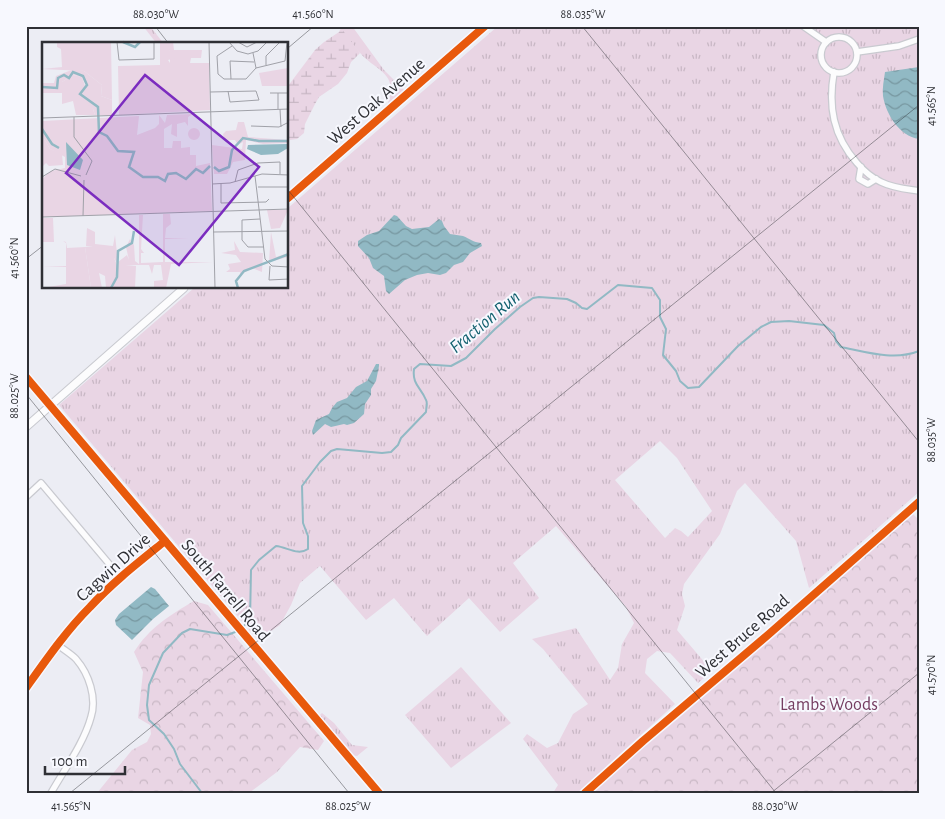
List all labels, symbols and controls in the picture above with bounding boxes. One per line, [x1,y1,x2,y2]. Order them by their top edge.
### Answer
text: 88.030°W [133,8,179,20]
text: 41.560°N [292,8,334,20]
text: 88.035°W [561,8,606,20]
inset map [42,42,289,289]
street label: West Oak Avenue [325,55,429,149]
text: 41.565°N [925,86,937,126]
text: 41.560°N [8,237,20,279]
water label: Fraction Run [446,287,524,357]
text: 88.025°W [8,373,20,419]
text: 88.035°W [925,417,937,462]
street label: Cagwin Drive [73,530,154,605]
street label: South Farrell Road [177,536,273,645]
street label: West Bruce Road [692,591,793,682]
text: 41.570°N [925,655,937,695]
park label: Lambs Woods [780,696,878,714]
scale bar [45,744,125,776]
text: 100 m [52,754,87,769]
text: 41.565°N [51,800,91,812]
text: 88.025°W [325,800,371,812]
text: 88.030°W [752,800,798,812]

